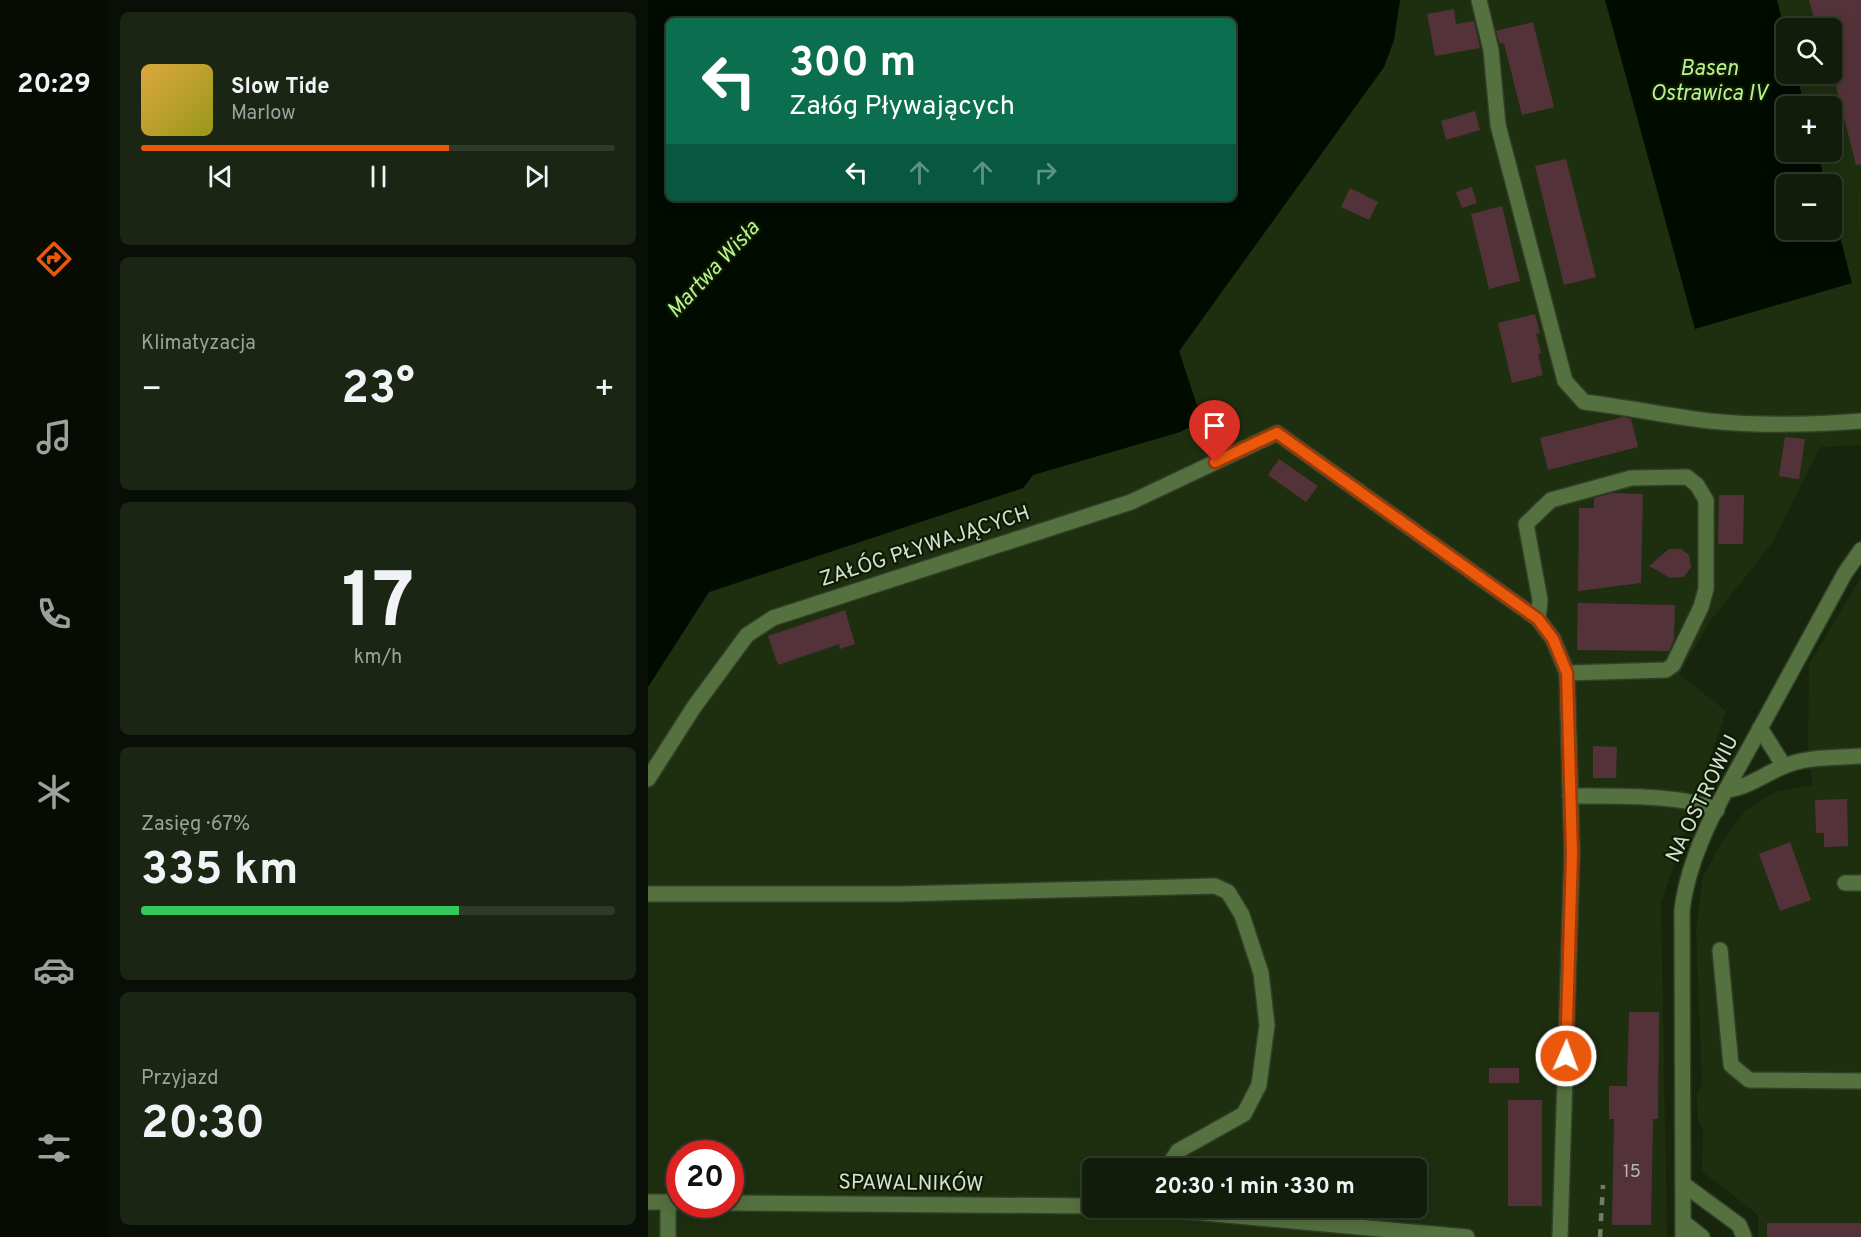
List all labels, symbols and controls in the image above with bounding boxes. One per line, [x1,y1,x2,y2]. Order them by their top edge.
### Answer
map controls [1776,18,1842,240]
button: search [1776,18,1842,84]
text: 300 m [789,38,916,91]
icon: left [690,42,768,120]
water label: Basen Ostrawica IV [1650,56,1770,108]
text: 20:29 [17,68,91,102]
text: Slow Tide [231,74,330,101]
text: Załóg Pływających [789,90,1015,124]
button: + [1776,96,1842,162]
text: Marlow [231,101,295,127]
icon: left [840,156,873,189]
icon: ahead [903,156,936,189]
icon: ahead [966,156,999,189]
icon: right [1029,156,1062,189]
icon: previous [204,160,237,193]
icon: pause [362,160,395,193]
icon: next [520,160,553,193]
button: − [1776,174,1842,240]
water label: Martwa Wisła [662,215,767,324]
icon: directions [33,238,75,280]
text: Klimatyzacja [141,331,256,357]
text: 23° [341,362,415,419]
text: − [141,370,162,412]
text: + [594,370,615,412]
pin [1189,400,1240,462]
icon: arrive [1198,409,1231,442]
icon: music [33,416,75,458]
street label: ZAŁÓG PŁYWAJĄCYCH [816,499,1034,594]
text: 17 [342,556,414,655]
icon: phone [33,593,75,635]
text: km/h [354,645,402,671]
street label: NA OSTROWIU [1660,731,1746,867]
icon: climate [33,771,75,813]
text: Zasięg · 67% [141,812,250,838]
text: 335 km [141,843,298,900]
icon: car [33,949,75,991]
position arrow [1534,1024,1598,1088]
text: Przyjazd [141,1066,218,1092]
text: 20:30 [141,1097,265,1154]
icon: filters [33,1127,75,1169]
speed limit sign: 20 [666,1140,744,1218]
house number: 15 [1623,1161,1641,1184]
street label: SPAWALNIKÓW [838,1168,984,1199]
text: 20:30 · 1 min · 330 m [1154,1174,1355,1201]

